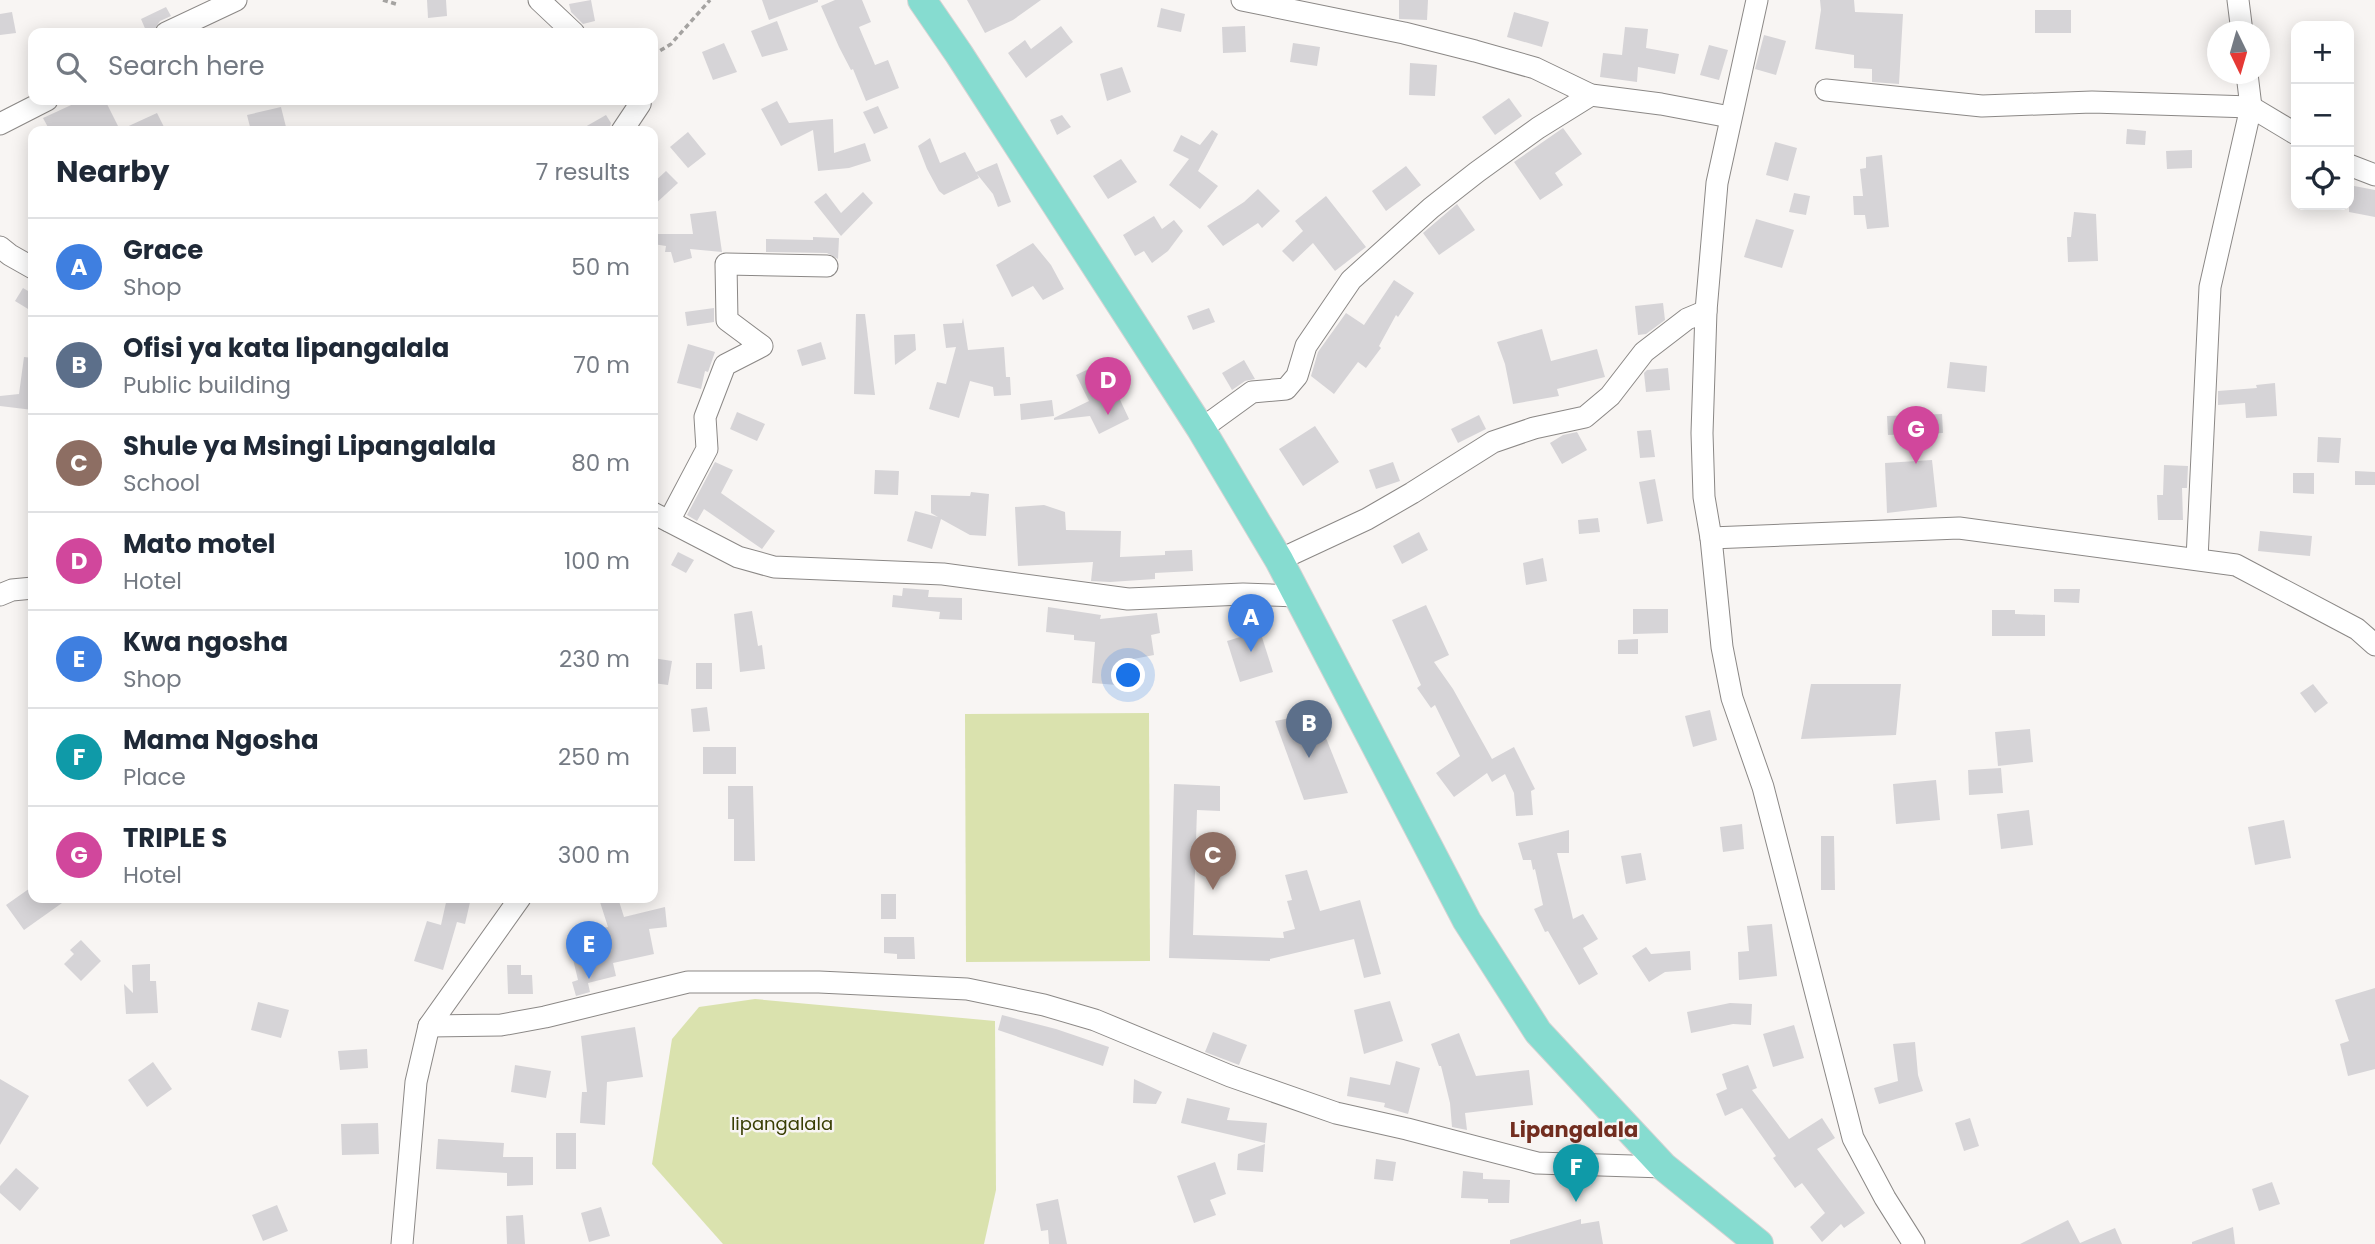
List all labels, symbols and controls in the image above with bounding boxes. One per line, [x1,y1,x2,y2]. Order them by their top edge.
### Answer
north arrow [2207,21,2270,84]
map controls [2291,21,2354,210]
button: + [2291,21,2354,84]
search box [28,28,658,105]
icon: search [52,48,90,86]
text: Search here [108,48,265,84]
button: − [2291,84,2354,147]
button: locate [2291,147,2354,210]
text: Nearby [56,150,170,193]
text: 7 results [536,156,630,188]
text: Grace [123,232,203,268]
text: A [71,251,87,283]
text: 50 m [571,251,630,283]
text: Shop [123,271,182,303]
text: Ofisi ya kata lipangalala [123,330,449,366]
text: B [71,349,87,381]
text: 70 m [573,349,630,381]
pin: D [1085,357,1131,415]
text: Public building [123,369,291,401]
pin: G [1893,406,1939,464]
text: Shule ya Msingi Lipangalala [123,428,496,464]
text: C [70,447,88,479]
text: 80 m [571,447,630,479]
text: School [123,467,200,499]
text: Mato motel [123,526,276,562]
text: D [71,545,87,577]
text: 100 m [564,545,630,577]
text: Hotel [123,565,182,597]
pin: A [1228,594,1274,652]
text: Kwa ngosha [123,624,288,660]
text: E [73,643,85,675]
text: 230 m [559,643,630,675]
your location [1111,658,1145,692]
text: Shop [123,663,182,695]
pin: B [1286,700,1332,758]
text: Mama Ngosha [123,722,319,758]
text: F [73,741,85,773]
text: 250 m [558,741,630,773]
text: Place [123,761,186,793]
text: TRIPLE S [123,820,227,856]
pin: C [1190,832,1236,890]
text: G [70,839,88,871]
text: 300 m [558,839,630,871]
text: Hotel [123,859,182,891]
pin: E [566,921,612,979]
park label: lipangalala [731,1111,833,1136]
district label: Lipangalala [1510,1115,1638,1144]
pin: F [1553,1144,1599,1202]

